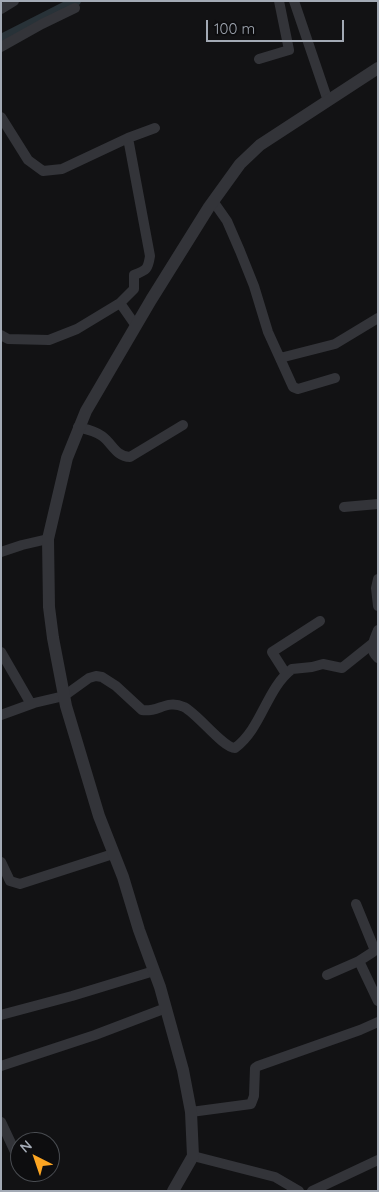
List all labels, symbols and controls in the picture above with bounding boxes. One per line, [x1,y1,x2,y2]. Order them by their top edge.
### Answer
scale bar [209,10,346,42]
text: 100 m [214,19,255,38]
north arrow [10,1132,60,1182]
text: N [16,1136,36,1157]

